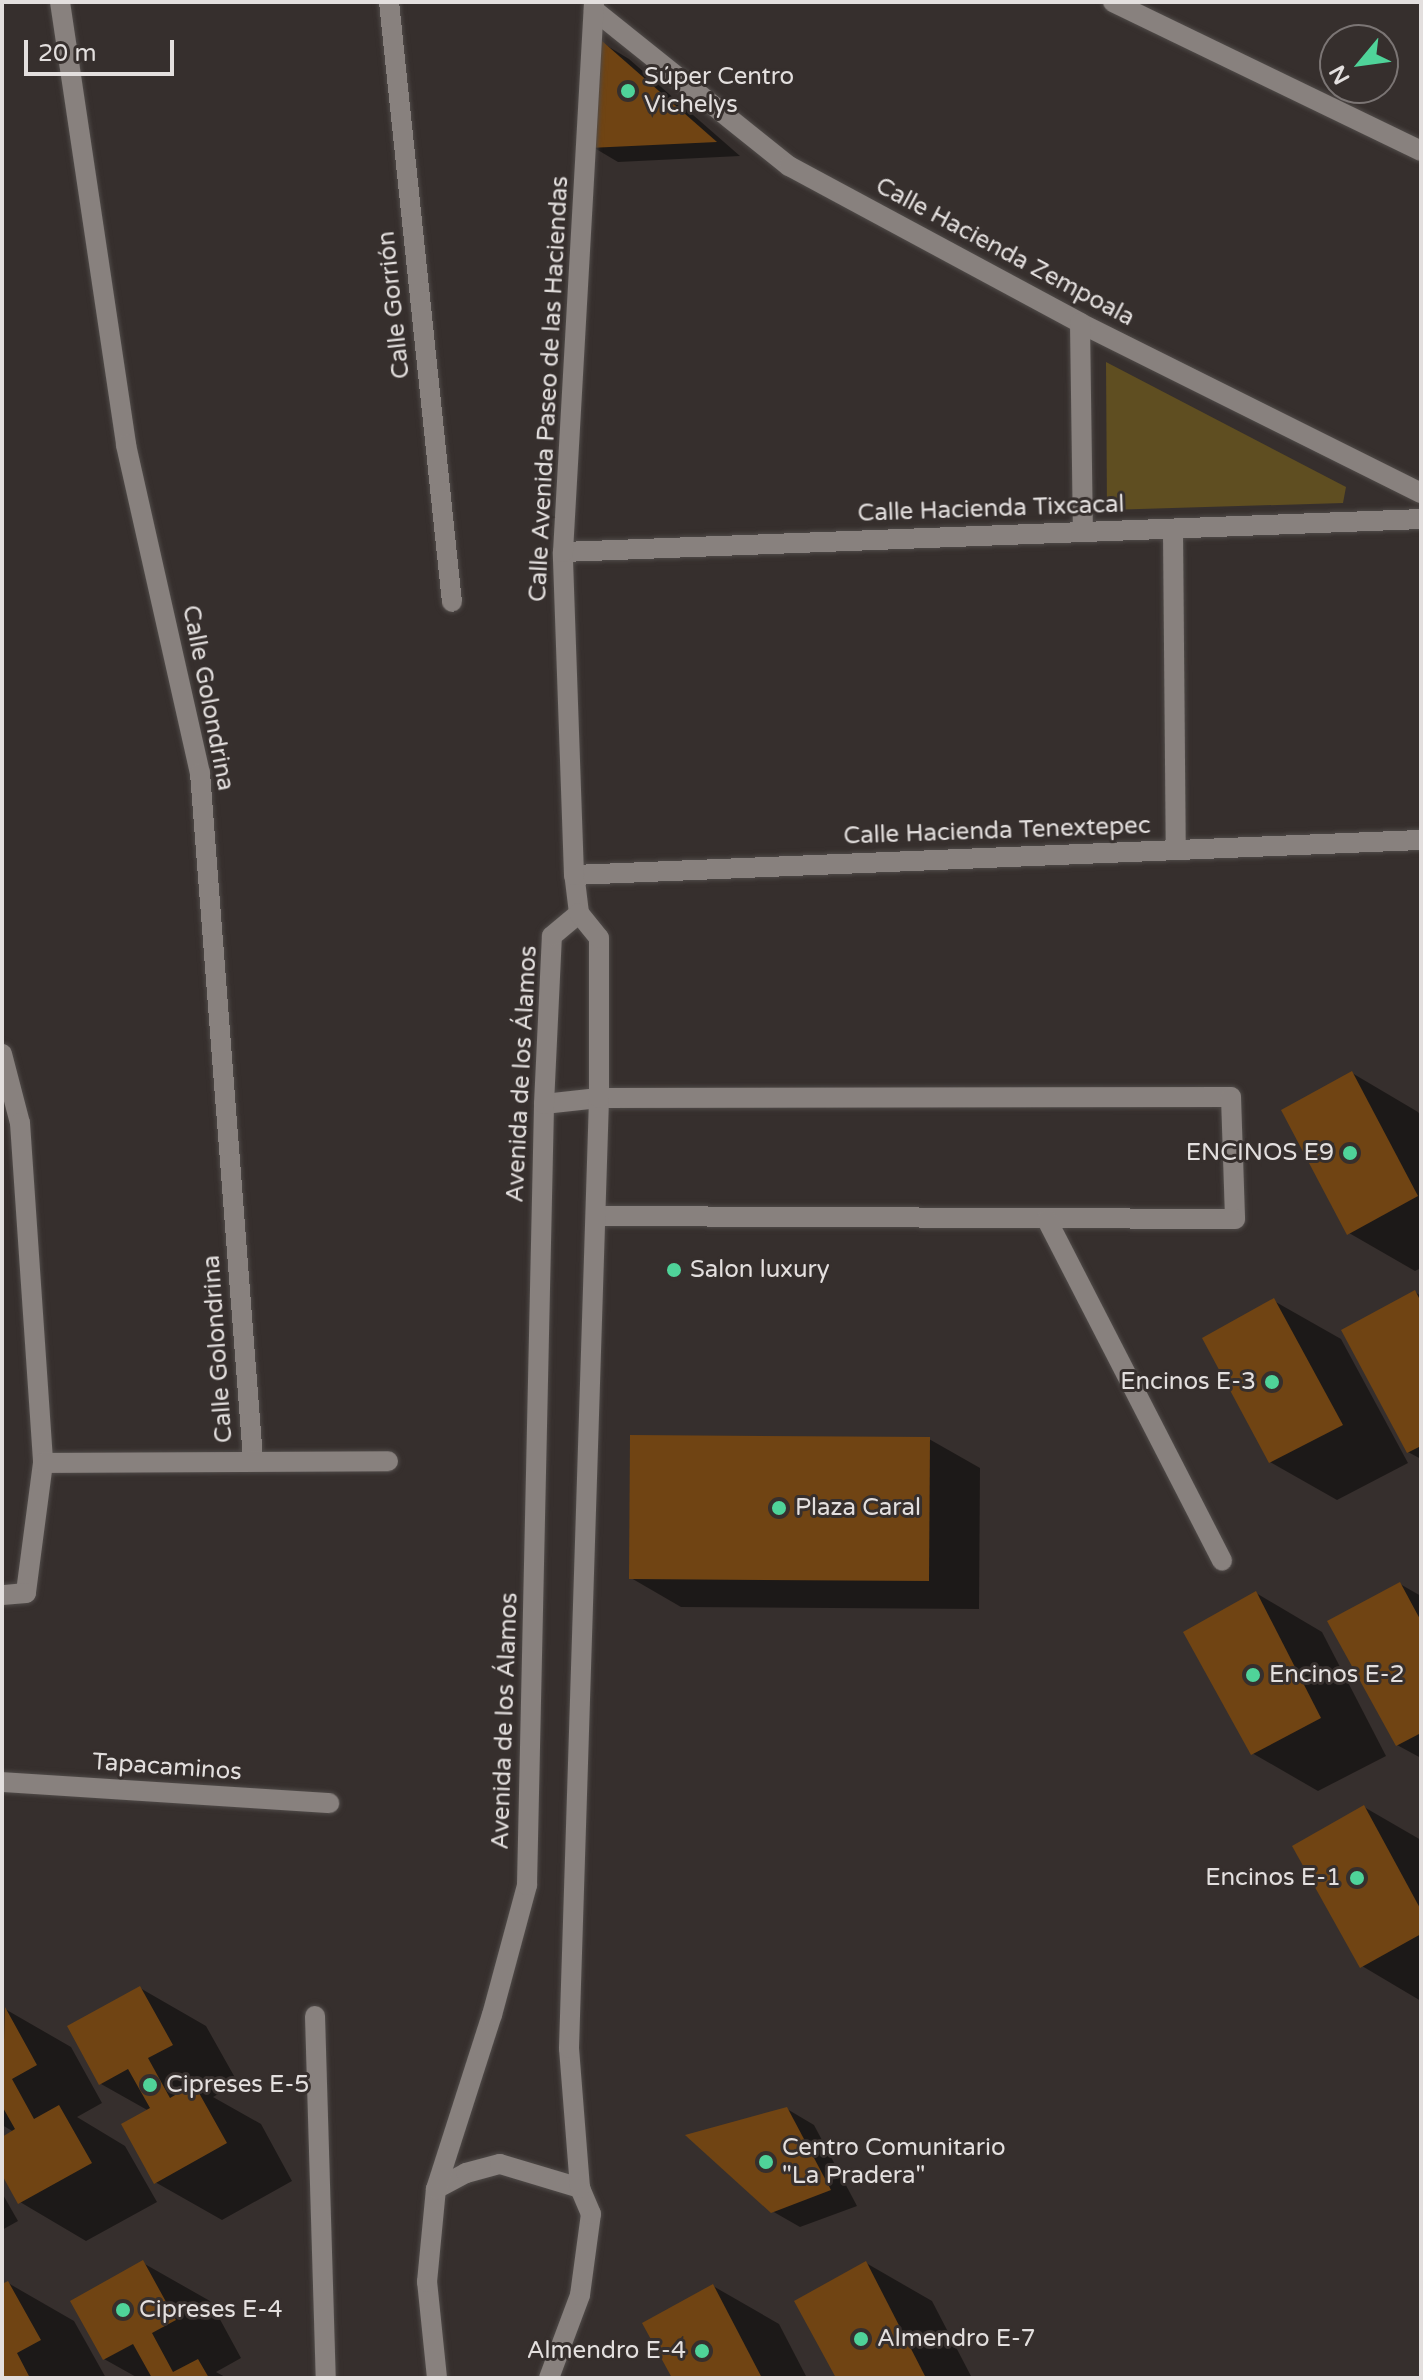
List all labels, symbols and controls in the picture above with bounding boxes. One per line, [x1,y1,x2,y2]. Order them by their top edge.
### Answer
scale bar [28,24,178,74]
north arrow [1319,24,1399,104]
text: 20 m [38,39,96,68]
text: N [1324,61,1355,89]
place label: Súper Centro Vichelys [644,63,794,119]
marker: Súper Centro Vichelys [619,82,637,100]
street label: Calle Hacienda Zempoala [871,171,1139,333]
street label: Calle Avenida Paseo de las Haciendas [523,175,575,603]
street label: Calle Gorrión [372,230,416,380]
street label: Calle Hacienda Tixcacal [857,490,1125,528]
street label: Calle Golondrina [176,603,240,793]
street label: Calle Hacienda Tenextepec [843,811,1151,851]
street label: Avenida de los Álamos [501,945,543,1203]
place label: ENCINOS E9 [1186,1139,1334,1167]
marker: ENCINOS E9 [1341,1144,1359,1162]
street label: Calle Golondrina [197,1254,239,1444]
place label: Salon luxury [690,1256,830,1284]
marker: Salon luxury [665,1261,683,1279]
place label: Encinos E-3 [1120,1368,1256,1396]
marker: Encinos E-3 [1263,1373,1281,1391]
place label: Plaza Caral [795,1494,921,1522]
marker: Plaza Caral [770,1499,788,1517]
street label: Avenida de los Álamos [486,1592,524,1850]
place label: Encinos E-2 [1269,1661,1405,1689]
marker: Encinos E-2 [1244,1666,1262,1684]
street label: Tapacaminos [91,1747,243,1787]
place label: Encinos E-1 [1205,1864,1341,1892]
marker: Encinos E-1 [1348,1869,1366,1887]
place label: Cipreses E-5 [166,2071,309,2099]
marker: Cipreses E-5 [141,2076,159,2094]
place label: Centro Comunitario "La Pradera" [782,2134,1005,2190]
marker: Centro Comunitario "La Pradera" [757,2153,775,2171]
place label: Cipreses E-4 [139,2296,282,2324]
marker: Cipreses E-4 [114,2301,132,2319]
place label: Almendro E-7 [877,2325,1035,2353]
marker: Almendro E-7 [852,2330,870,2348]
place label: Almendro E-4 [527,2337,686,2365]
marker: Almendro E-4 [693,2342,711,2360]

